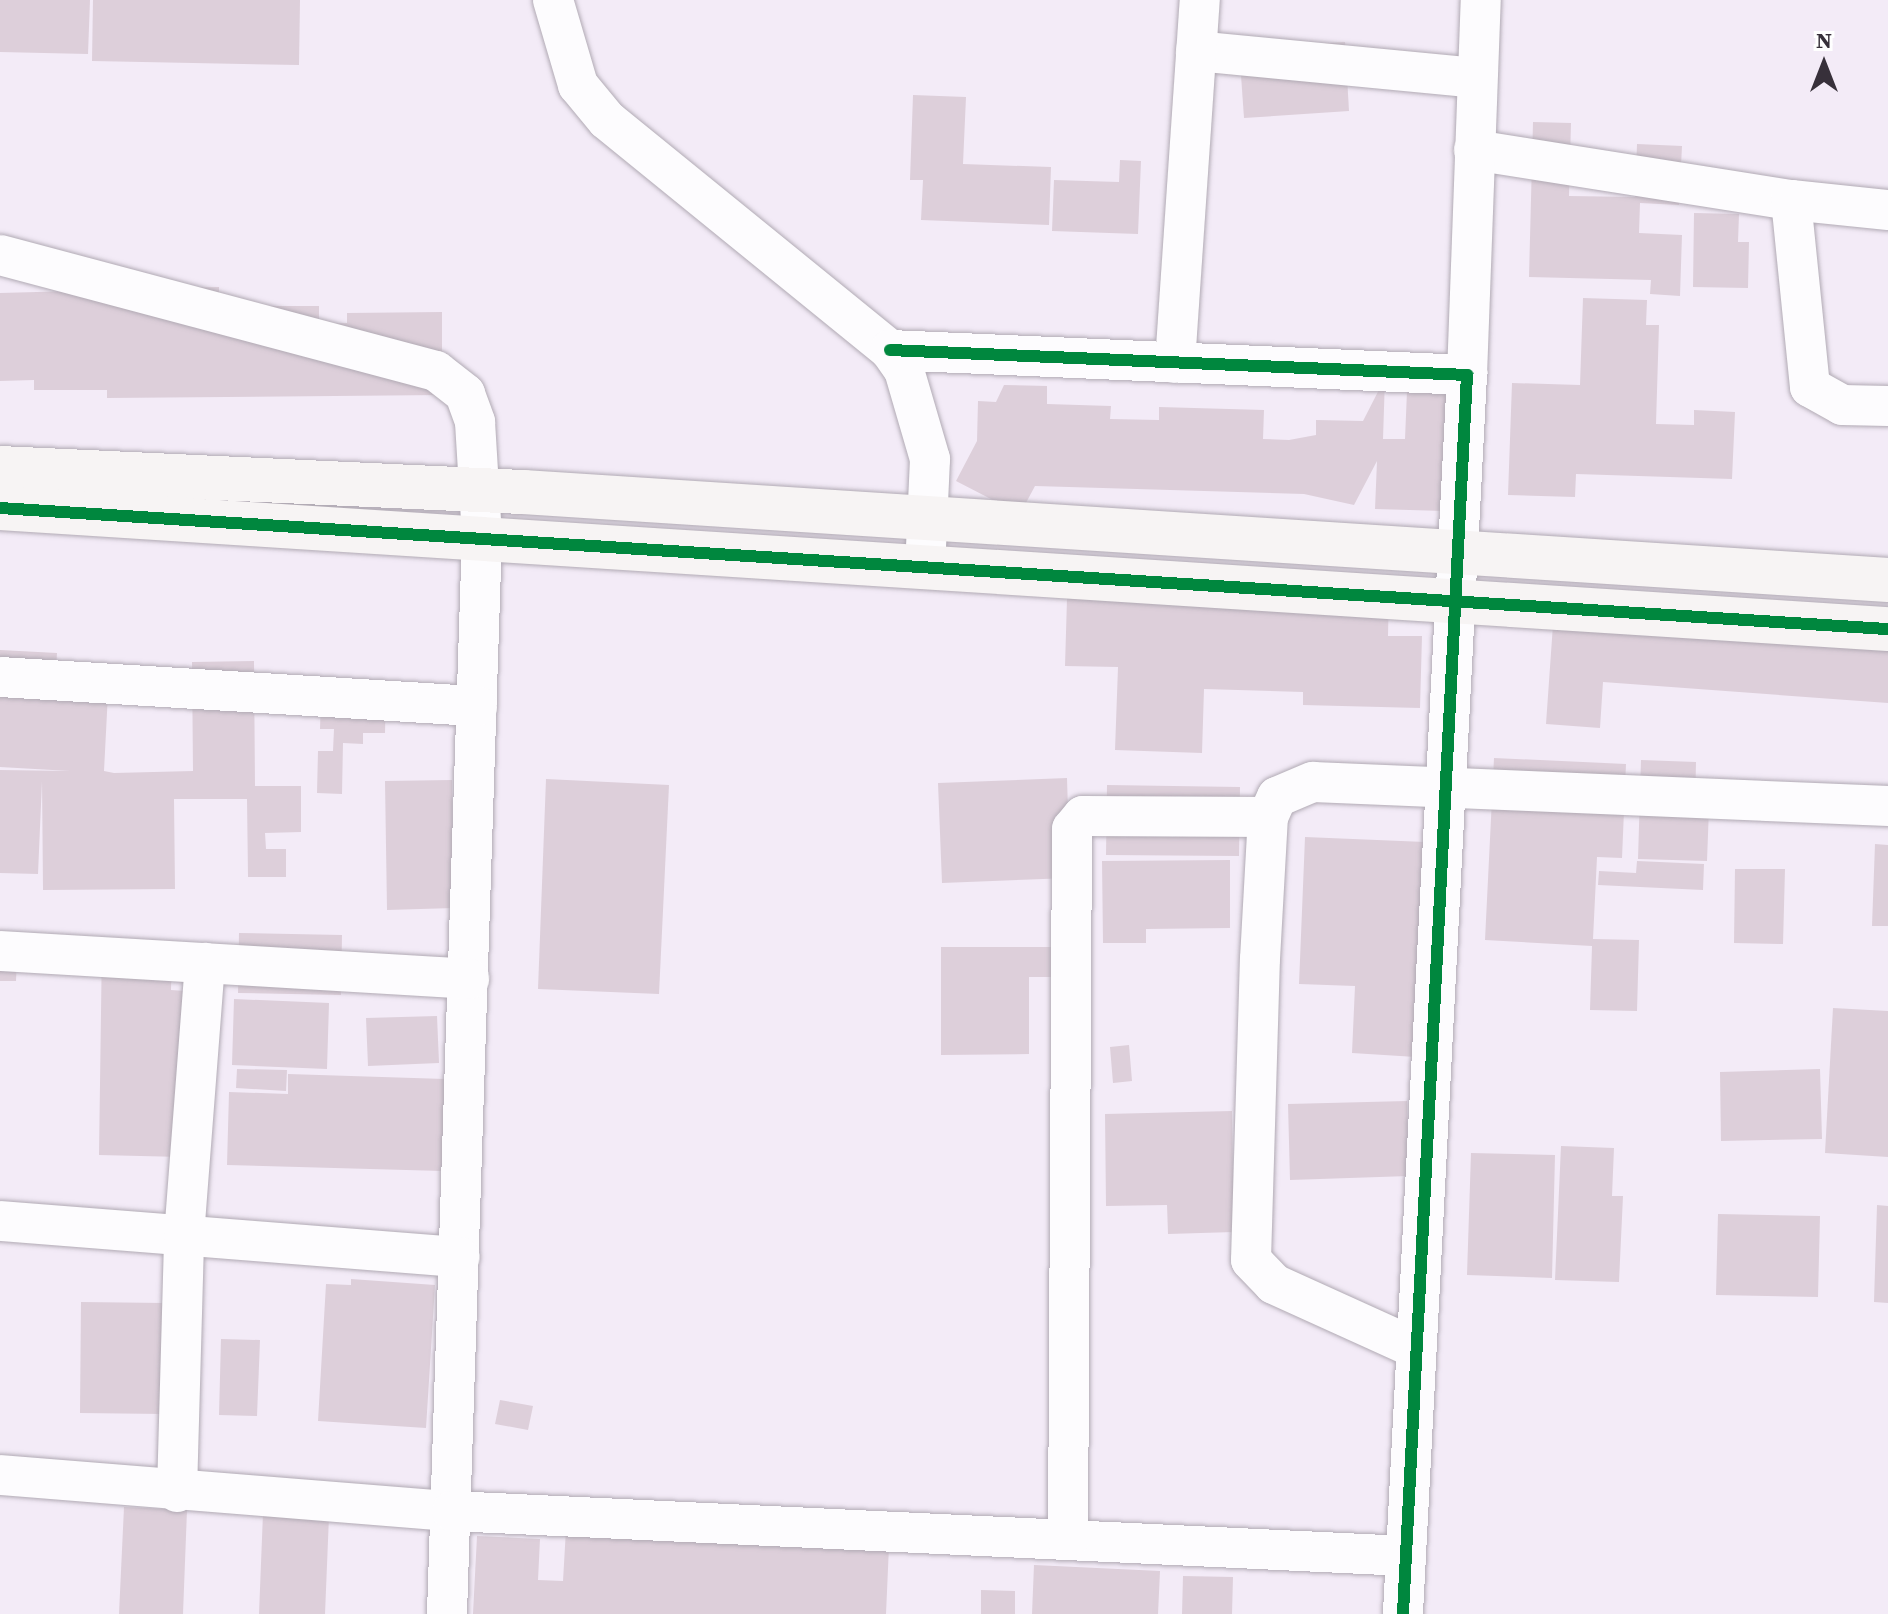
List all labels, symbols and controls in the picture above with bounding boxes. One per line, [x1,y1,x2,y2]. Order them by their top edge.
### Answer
north arrow [1784,24,1864,104]
text: N [1816,25,1832,55]

